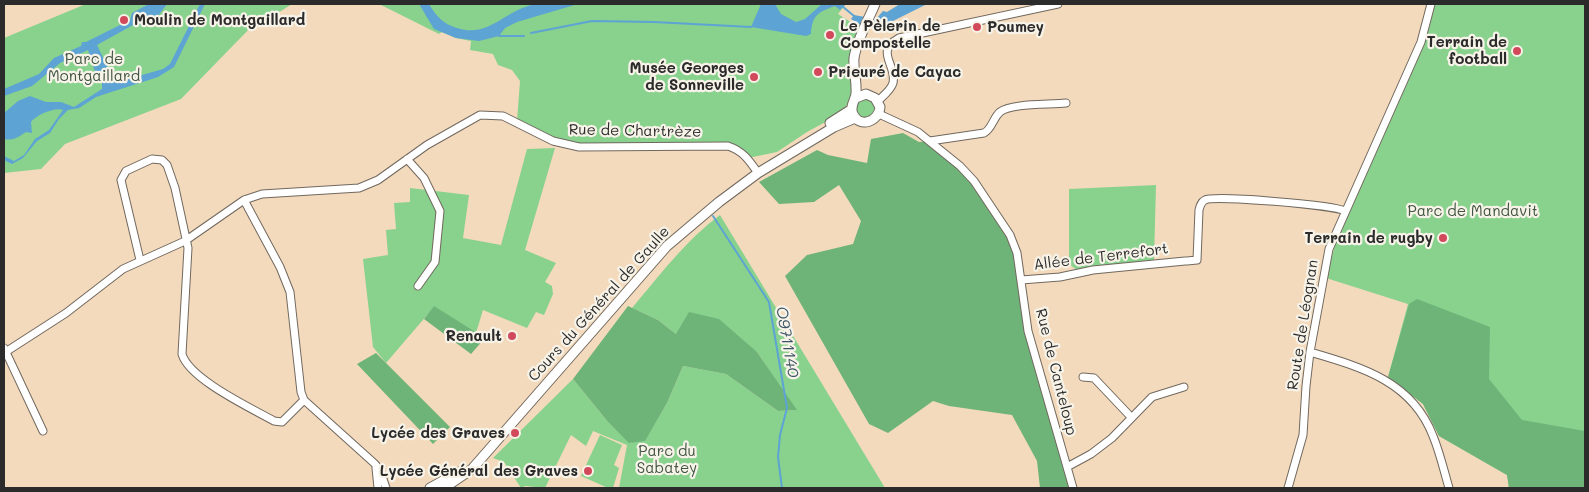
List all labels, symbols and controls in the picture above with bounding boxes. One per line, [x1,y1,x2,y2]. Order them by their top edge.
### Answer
place label: Moulin de Montgaillard [134,11,305,29]
marker: Moulin de Montgaillard [118,14,130,26]
place label: Le Pèlerin de Compostelle [840,17,941,52]
place label: Poumey [987,18,1044,36]
marker: Poumey [971,21,983,33]
marker: Le Pèlerin de Compostelle [824,29,836,41]
place label: Terrain de football [1427,33,1507,68]
marker: Terrain de football [1511,45,1523,57]
park label: Parc de Montgaillard [48,50,140,85]
place label: Musée Georges de Sonneville [630,59,744,94]
place label: Prieuré de Cayac [828,63,961,81]
marker: Prieuré de Cayac [812,66,824,78]
marker: Musée Georges de Sonneville [748,71,760,83]
street label: Rue de Chartrèze [569,121,701,141]
park label: Parc de Mandavit [1408,202,1538,220]
street label: Cours du Général de Gaulle [525,223,673,385]
place label: Terrain de rugby [1304,229,1433,247]
marker: Terrain de rugby [1437,232,1449,244]
street label: Allée de Terrefort [1033,240,1169,274]
street label: Route de Léognan [1284,259,1322,391]
water label: O9711140 [771,305,803,379]
street label: Rue de Canteloup [1032,307,1080,437]
place label: Renault [446,327,502,345]
marker: Renault [506,330,518,342]
place label: Lycée des Graves [371,424,505,442]
marker: Lycée des Graves [509,427,521,439]
park label: Parc du Sabatey [637,442,697,477]
place label: Lycée Général des Graves [380,462,578,480]
marker: Lycée Général des Graves [582,465,594,477]

